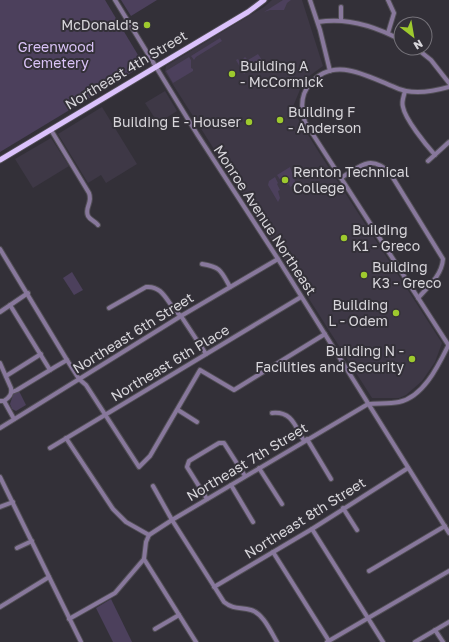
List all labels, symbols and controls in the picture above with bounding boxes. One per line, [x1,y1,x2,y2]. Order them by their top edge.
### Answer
place label: McDonald's [61,16,139,33]
north arrow [393,16,433,56]
marker: McDonald's [142,20,152,30]
street label: Northeast 4th Street [62,26,190,113]
text: N [411,37,425,53]
park label: Greenwood Cemetery [18,38,94,71]
place label: Building A - McCormick [240,57,324,90]
marker: Building A - McCormick [227,69,237,79]
place label: Building F - Anderson [288,103,361,136]
place label: Building E - Houser [113,113,242,130]
marker: Building F - Anderson [275,115,285,125]
marker: Building E - Houser [244,117,254,127]
street label: Monroe Avenue Northeast [211,142,320,298]
place label: Renton Technical College [293,163,409,196]
marker: Renton Technical College [280,175,290,185]
place label: Building K1 - Greco [352,221,420,254]
marker: Building K1 - Greco [339,233,349,243]
place label: Building K3 - Greco [372,258,442,291]
marker: Building K3 - Greco [359,270,369,280]
street label: Northeast 6th Street [69,288,196,377]
place label: Building L - Odem [328,296,388,329]
marker: Building L - Odem [391,308,401,318]
street label: Northeast 6th Place [107,321,232,405]
place label: Building N - Facilities and Security [255,342,404,375]
marker: Building N - Facilities and Security [407,354,417,364]
street label: Northeast 7th Street [183,419,310,504]
street label: Northeast 8th Street [241,473,368,562]

